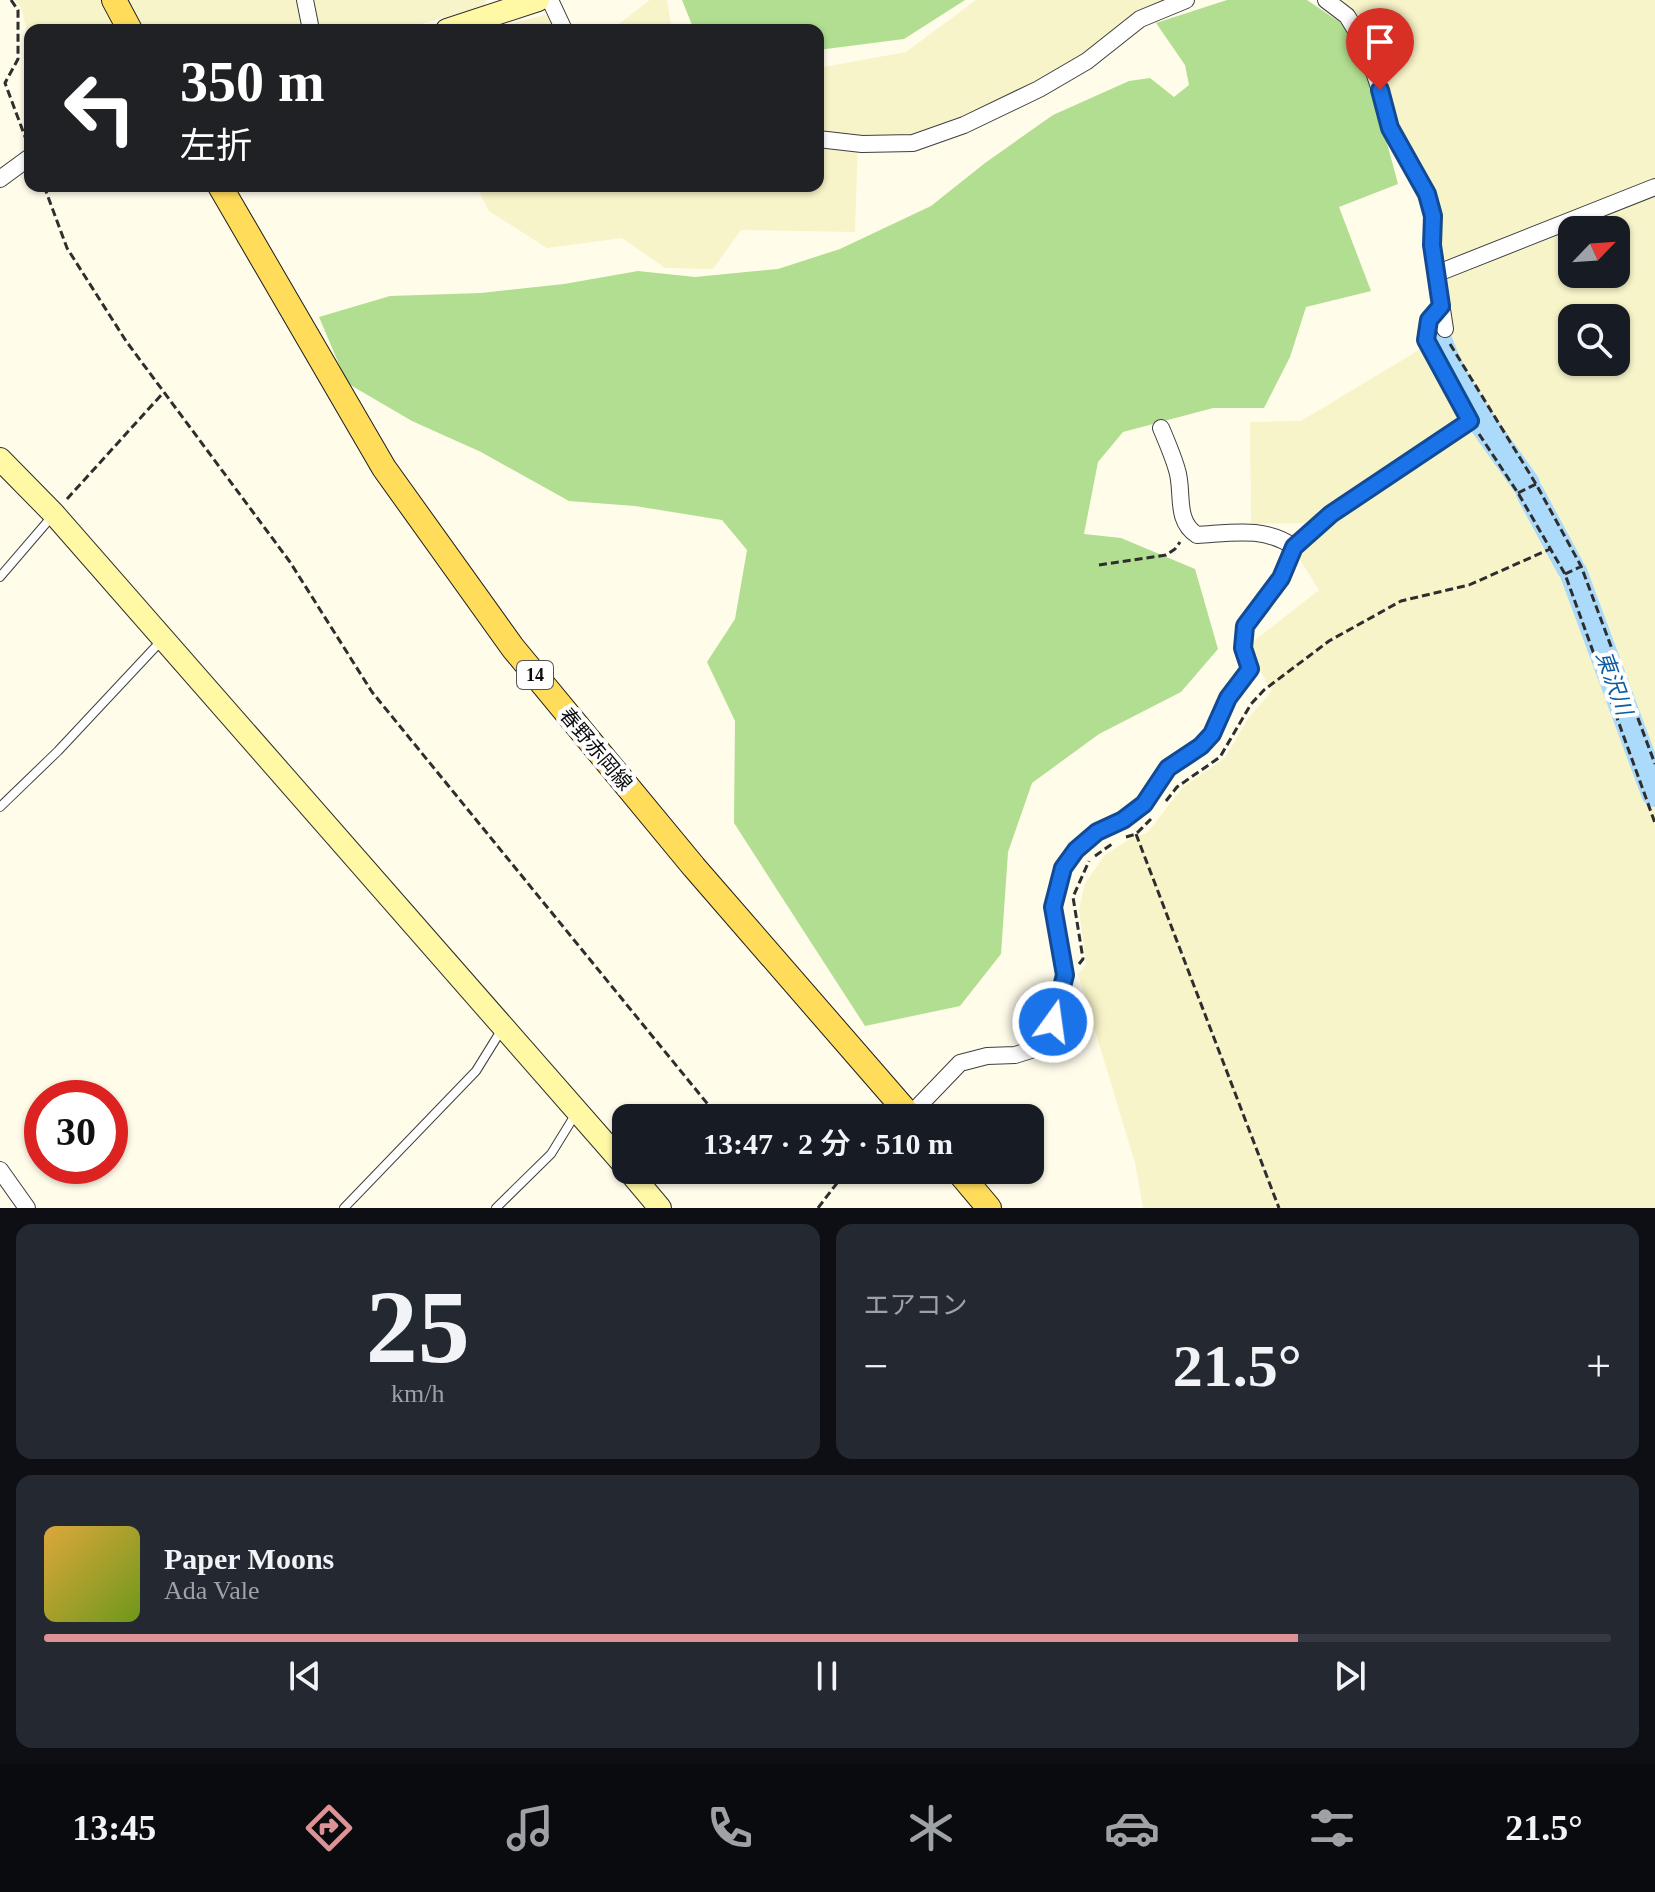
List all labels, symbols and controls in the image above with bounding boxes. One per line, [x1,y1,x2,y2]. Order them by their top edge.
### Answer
pin [1346,8,1414,90]
icon: arrive [1358,20,1402,64]
text: 350 m [180,51,325,113]
icon: left [48,56,152,160]
text: 左折 [180,126,252,166]
north arrow [1558,216,1630,288]
map controls [1558,216,1630,376]
button: search [1558,304,1630,376]
water label: 東沢川 [1591,648,1638,720]
road number: 14 [517,661,553,689]
street label: 春野赤岡線 [555,704,637,794]
position arrow [1011,980,1095,1064]
speed limit sign: 30 [24,1080,128,1184]
text: 13:47 · 2 分 · 510 m [703,1127,953,1160]
text: 25 [366,1269,470,1384]
text: エアコン [864,1291,968,1320]
text: 21.5° [1173,1333,1302,1399]
text: − [864,1342,888,1391]
text: + [1586,1342,1611,1391]
text: km/h [391,1379,444,1408]
text: Paper Moons [164,1542,334,1575]
text: Ada Vale [164,1576,260,1605]
icon: previous [283,1654,327,1698]
icon: pause [805,1654,849,1698]
icon: next [1328,1654,1372,1698]
icon: directions [301,1800,357,1856]
icon: music [502,1800,558,1856]
icon: phone [702,1800,758,1856]
icon: climate [903,1800,959,1856]
icon: car [1104,1800,1160,1856]
icon: filters [1304,1800,1360,1856]
text: 13:45 [72,1808,156,1848]
text: 21.5° [1505,1808,1583,1848]

